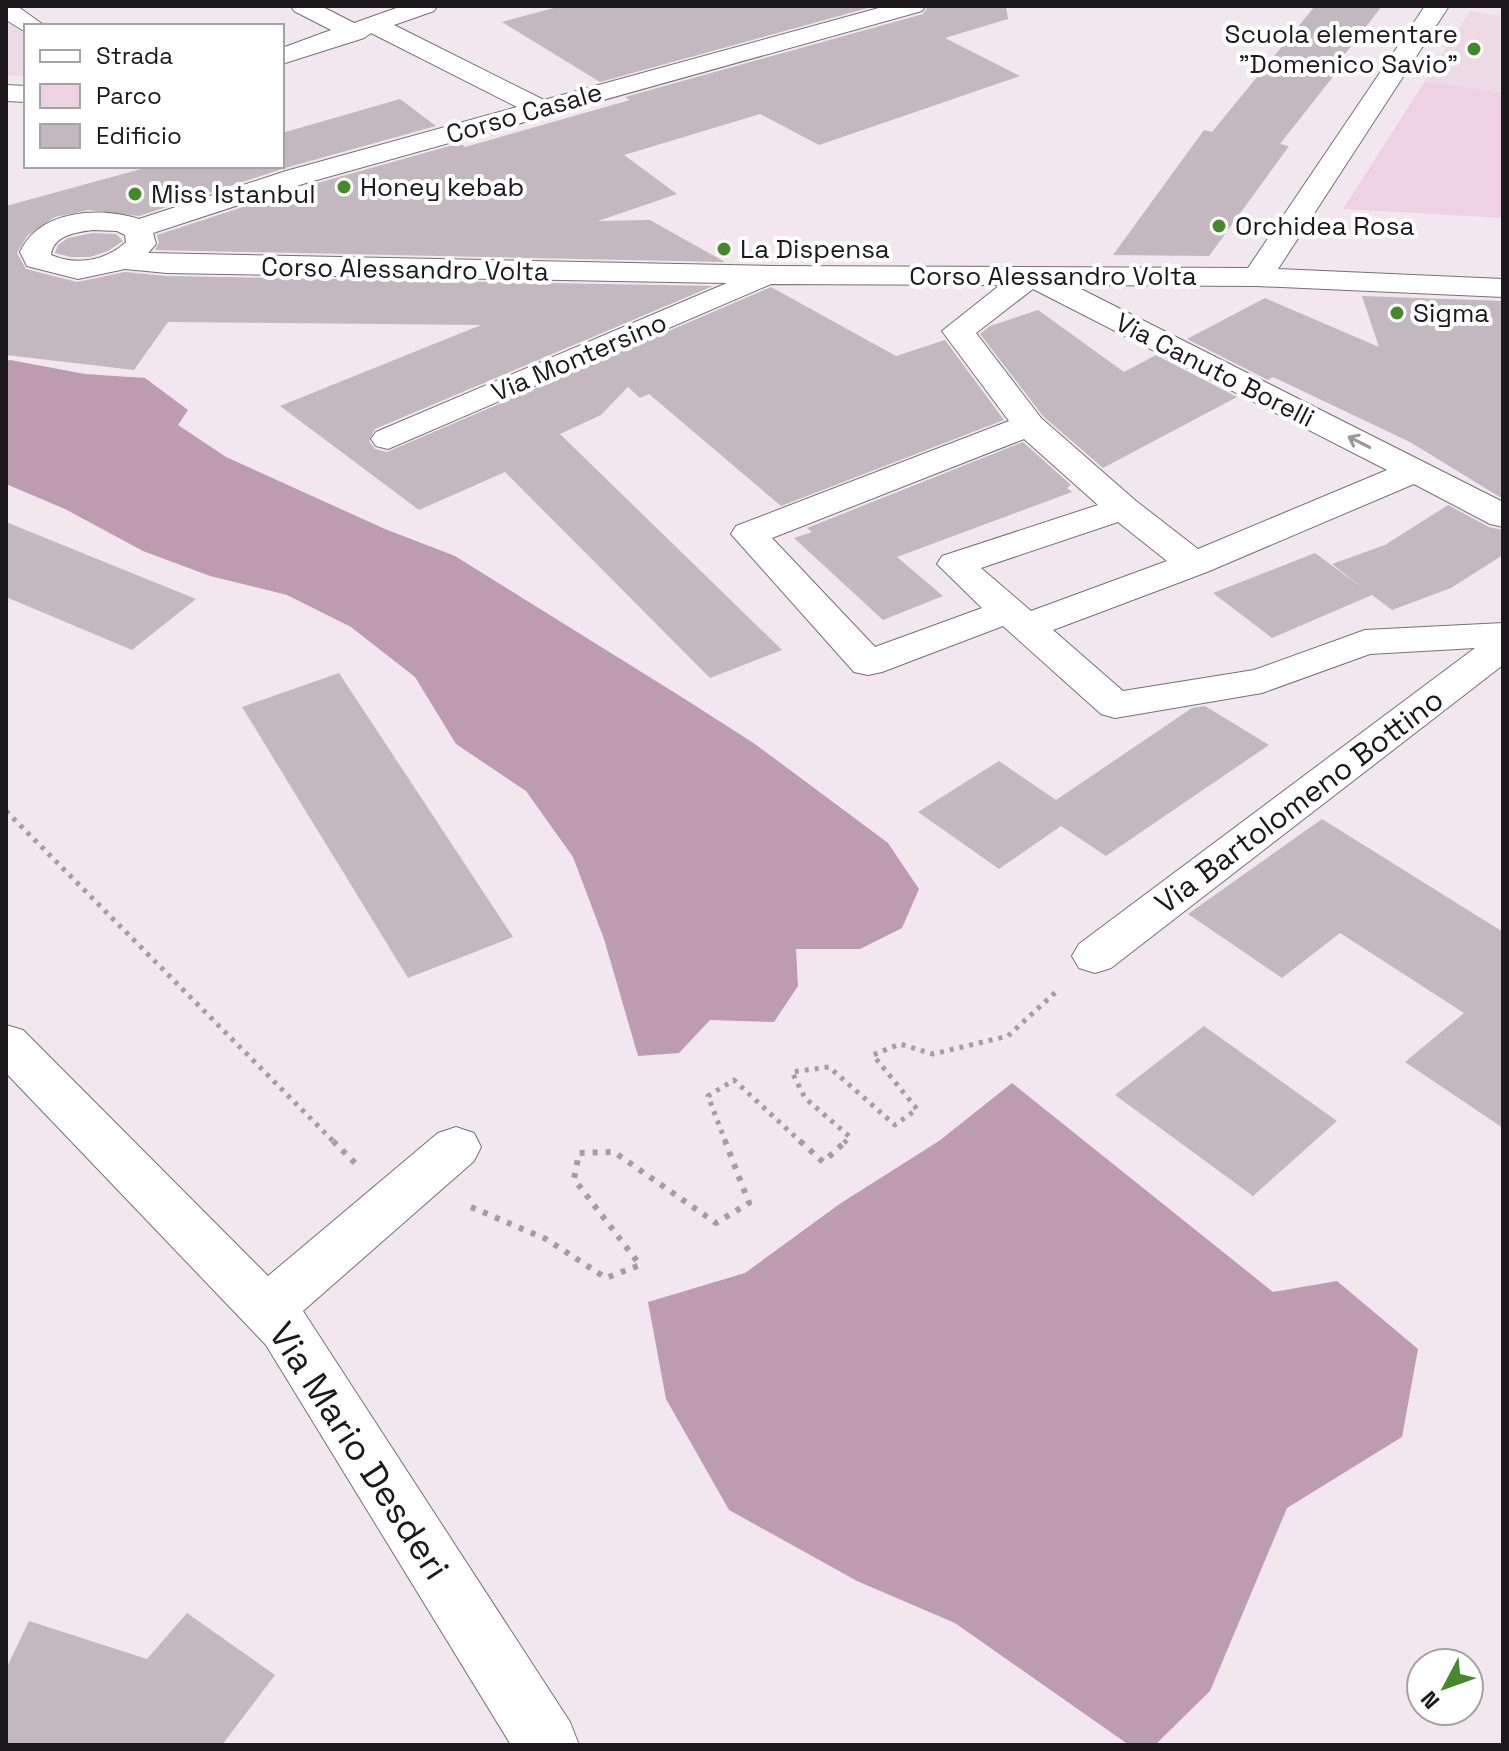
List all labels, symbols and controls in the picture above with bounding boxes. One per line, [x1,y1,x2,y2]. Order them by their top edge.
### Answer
place label: Scuola elementare "Domenico Savio" [1224,17,1458,81]
legend [24,24,284,168]
text: Strada [96,40,173,71]
marker: Scuola elementare "Domenico Savio" [1465,40,1483,58]
street label: Corso Casale [442,75,606,151]
text: Parco [96,80,162,111]
text: Edificio [96,120,182,151]
place label: Honey kebab [360,170,524,204]
place label: Miss Istanbul [151,177,316,211]
marker: Honey kebab [335,178,353,196]
marker: Miss Istanbul [126,185,144,203]
place label: Orchidea Rosa [1235,209,1414,243]
marker: Orchidea Rosa [1210,217,1228,235]
place label: La Dispensa [740,232,890,266]
marker: La Dispensa [715,240,733,258]
street label: Corso Alessandro Volta [261,249,549,289]
street label: Corso Alessandro Volta [909,259,1197,293]
place label: Sigma [1413,296,1489,330]
marker: Sigma [1388,304,1406,322]
street label: Via Montersino [486,305,672,409]
street label: Via Canuto Borelli [1110,305,1320,435]
one-way arrow [1347,434,1371,450]
street label: Via Bartolomeno Bottino [1147,680,1451,922]
street label: Via Mario Desderi [259,1314,459,1588]
north arrow [1405,1647,1485,1727]
text: N [1415,1685,1445,1715]

